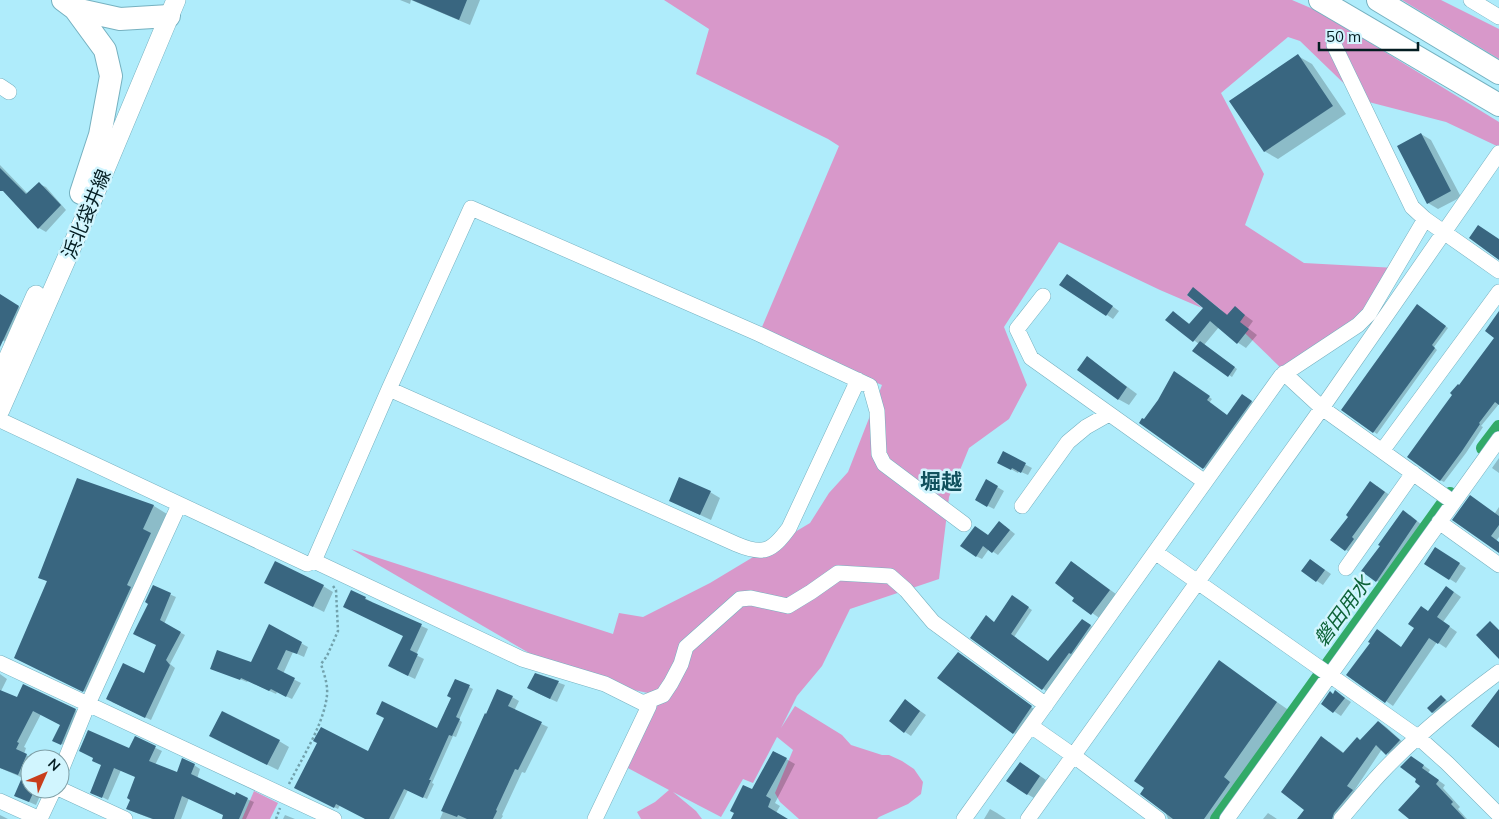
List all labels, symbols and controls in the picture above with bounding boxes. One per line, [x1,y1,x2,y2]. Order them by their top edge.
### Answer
scale bar [1319,20,1418,52]
text: 50 m [1326,27,1361,46]
street label: 浜北袋井線 [56,166,116,262]
district label: 堀越 [920,468,962,494]
water label: 磐田用水 [1308,570,1377,651]
north arrow [20,749,70,799]
text: N [44,755,64,775]

